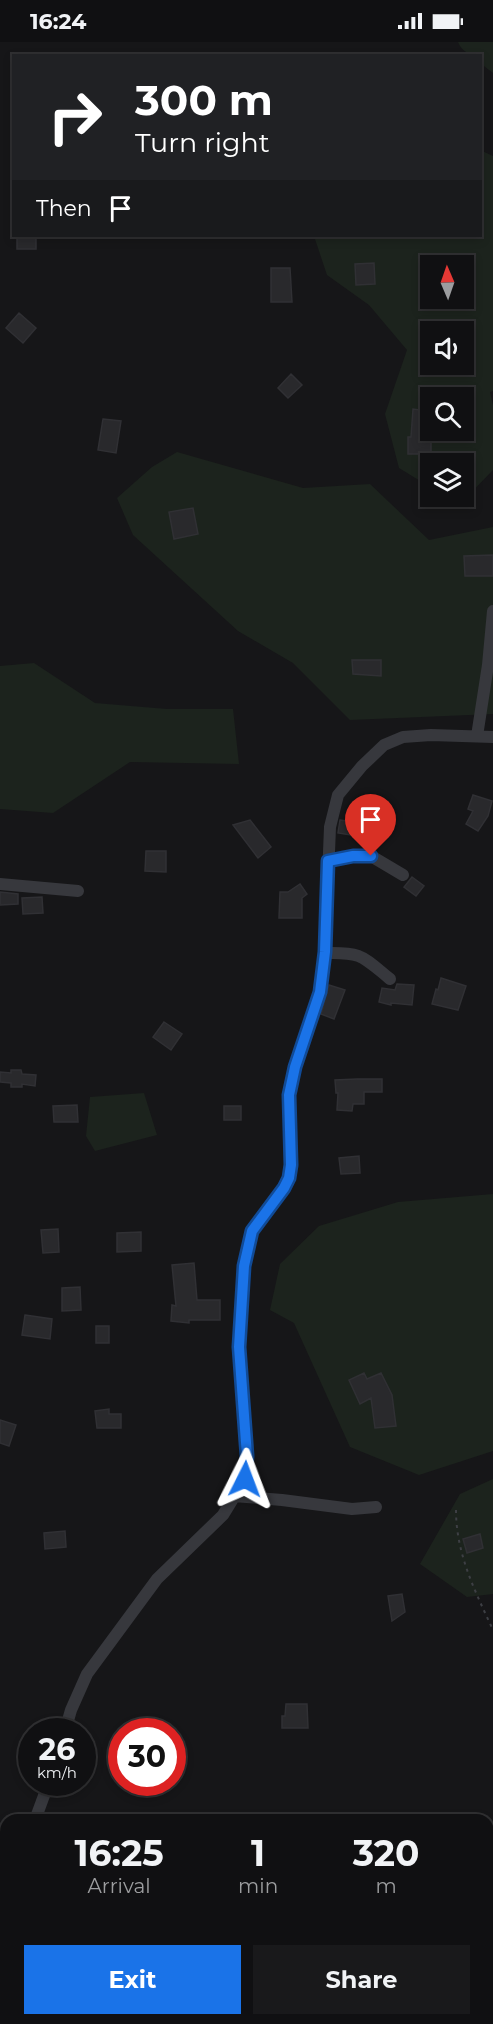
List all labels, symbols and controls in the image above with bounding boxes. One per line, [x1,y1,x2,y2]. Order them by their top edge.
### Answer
text: 16:24 [30,8,86,35]
text: 300 m [135,74,273,126]
icon: right [36,78,114,156]
text: Turn right [135,126,270,159]
icon: arrive [104,192,137,225]
text: Then [36,195,92,222]
north arrow [420,255,474,309]
map controls [420,255,474,507]
button: sound [420,321,474,375]
button: search [420,387,474,441]
button: layers [420,453,474,507]
pin [345,794,396,856]
icon: arrive [354,803,387,836]
position arrow [213,1447,277,1511]
speed limit sign: 30 [108,1718,186,1796]
text: 26 [39,1731,75,1768]
text: km/h [37,1763,77,1782]
text: 16:25 [74,1831,164,1875]
text: 1 [251,1831,265,1875]
text: 320 [353,1831,420,1875]
text: Arrival [87,1874,151,1898]
text: min [238,1874,278,1898]
text: m [375,1874,397,1898]
button: Exit [24,1945,241,2014]
button: Share [253,1945,470,2014]

